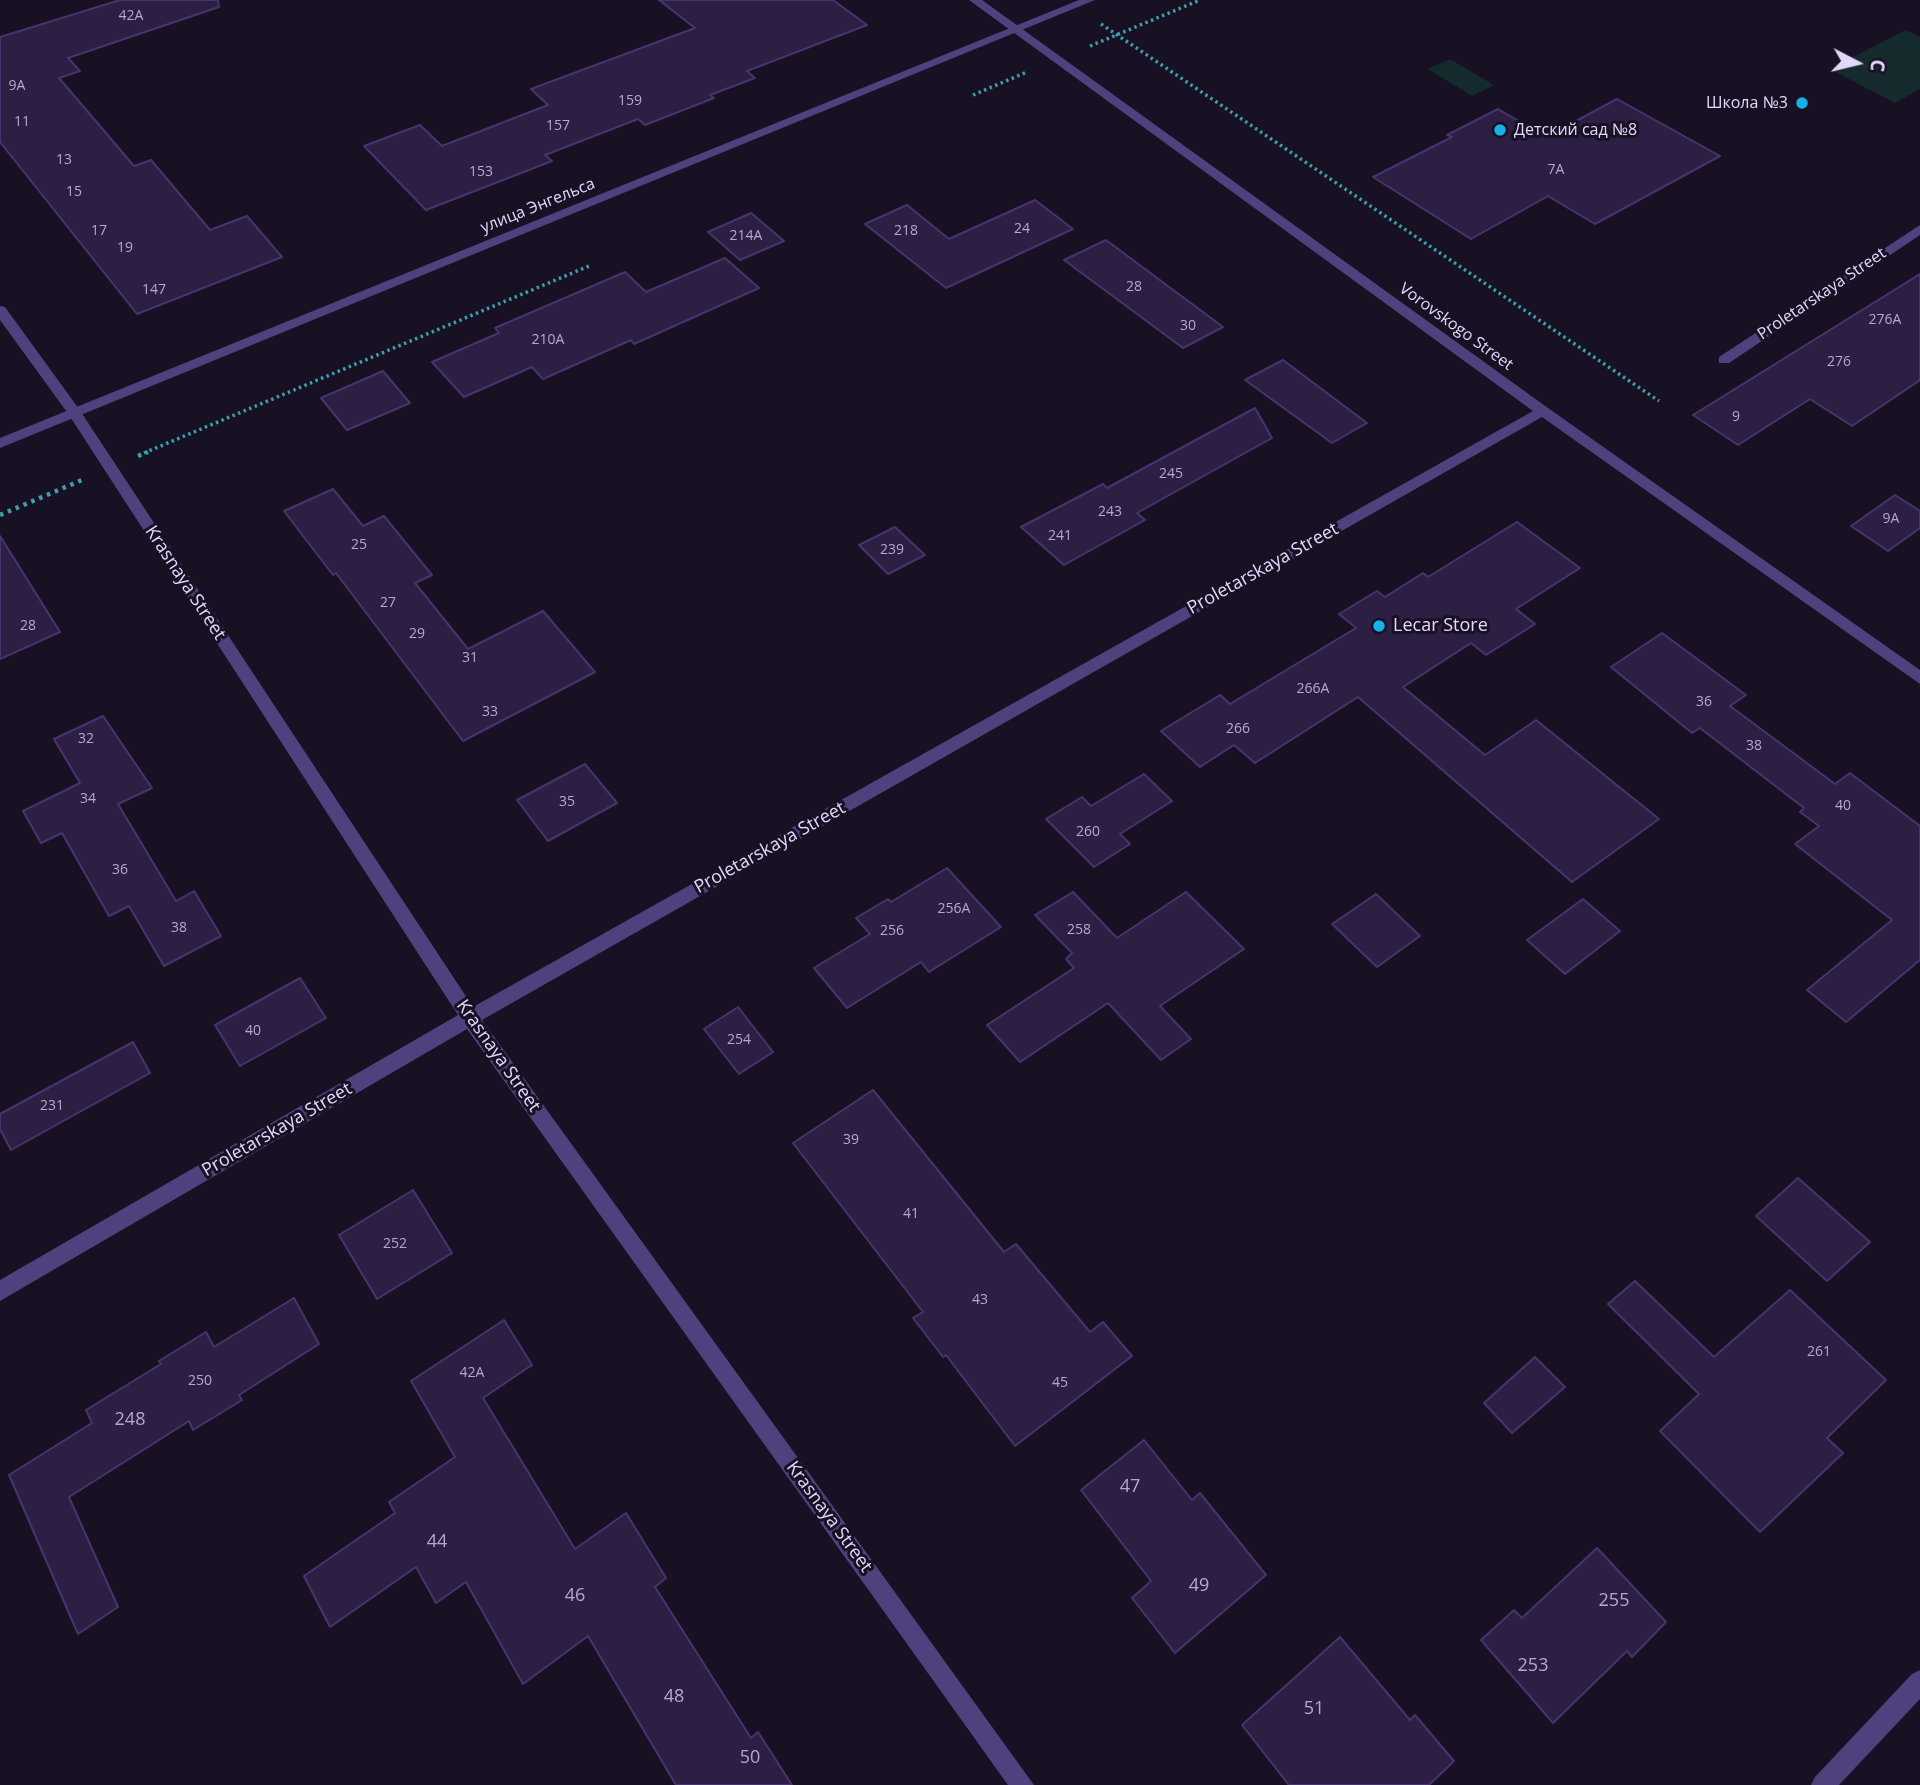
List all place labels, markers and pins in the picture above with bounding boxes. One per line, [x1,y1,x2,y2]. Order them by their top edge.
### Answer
place label: Школа №3 [1706,93,1788,113]
marker: Школа №3 [1794,95,1810,111]
place label: Детский сад №8 [1514,120,1637,140]
marker: Детский сад №8 [1492,122,1508,138]
place label: Lecar Store [1393,615,1488,637]
marker: Lecar Store [1371,618,1387,634]

